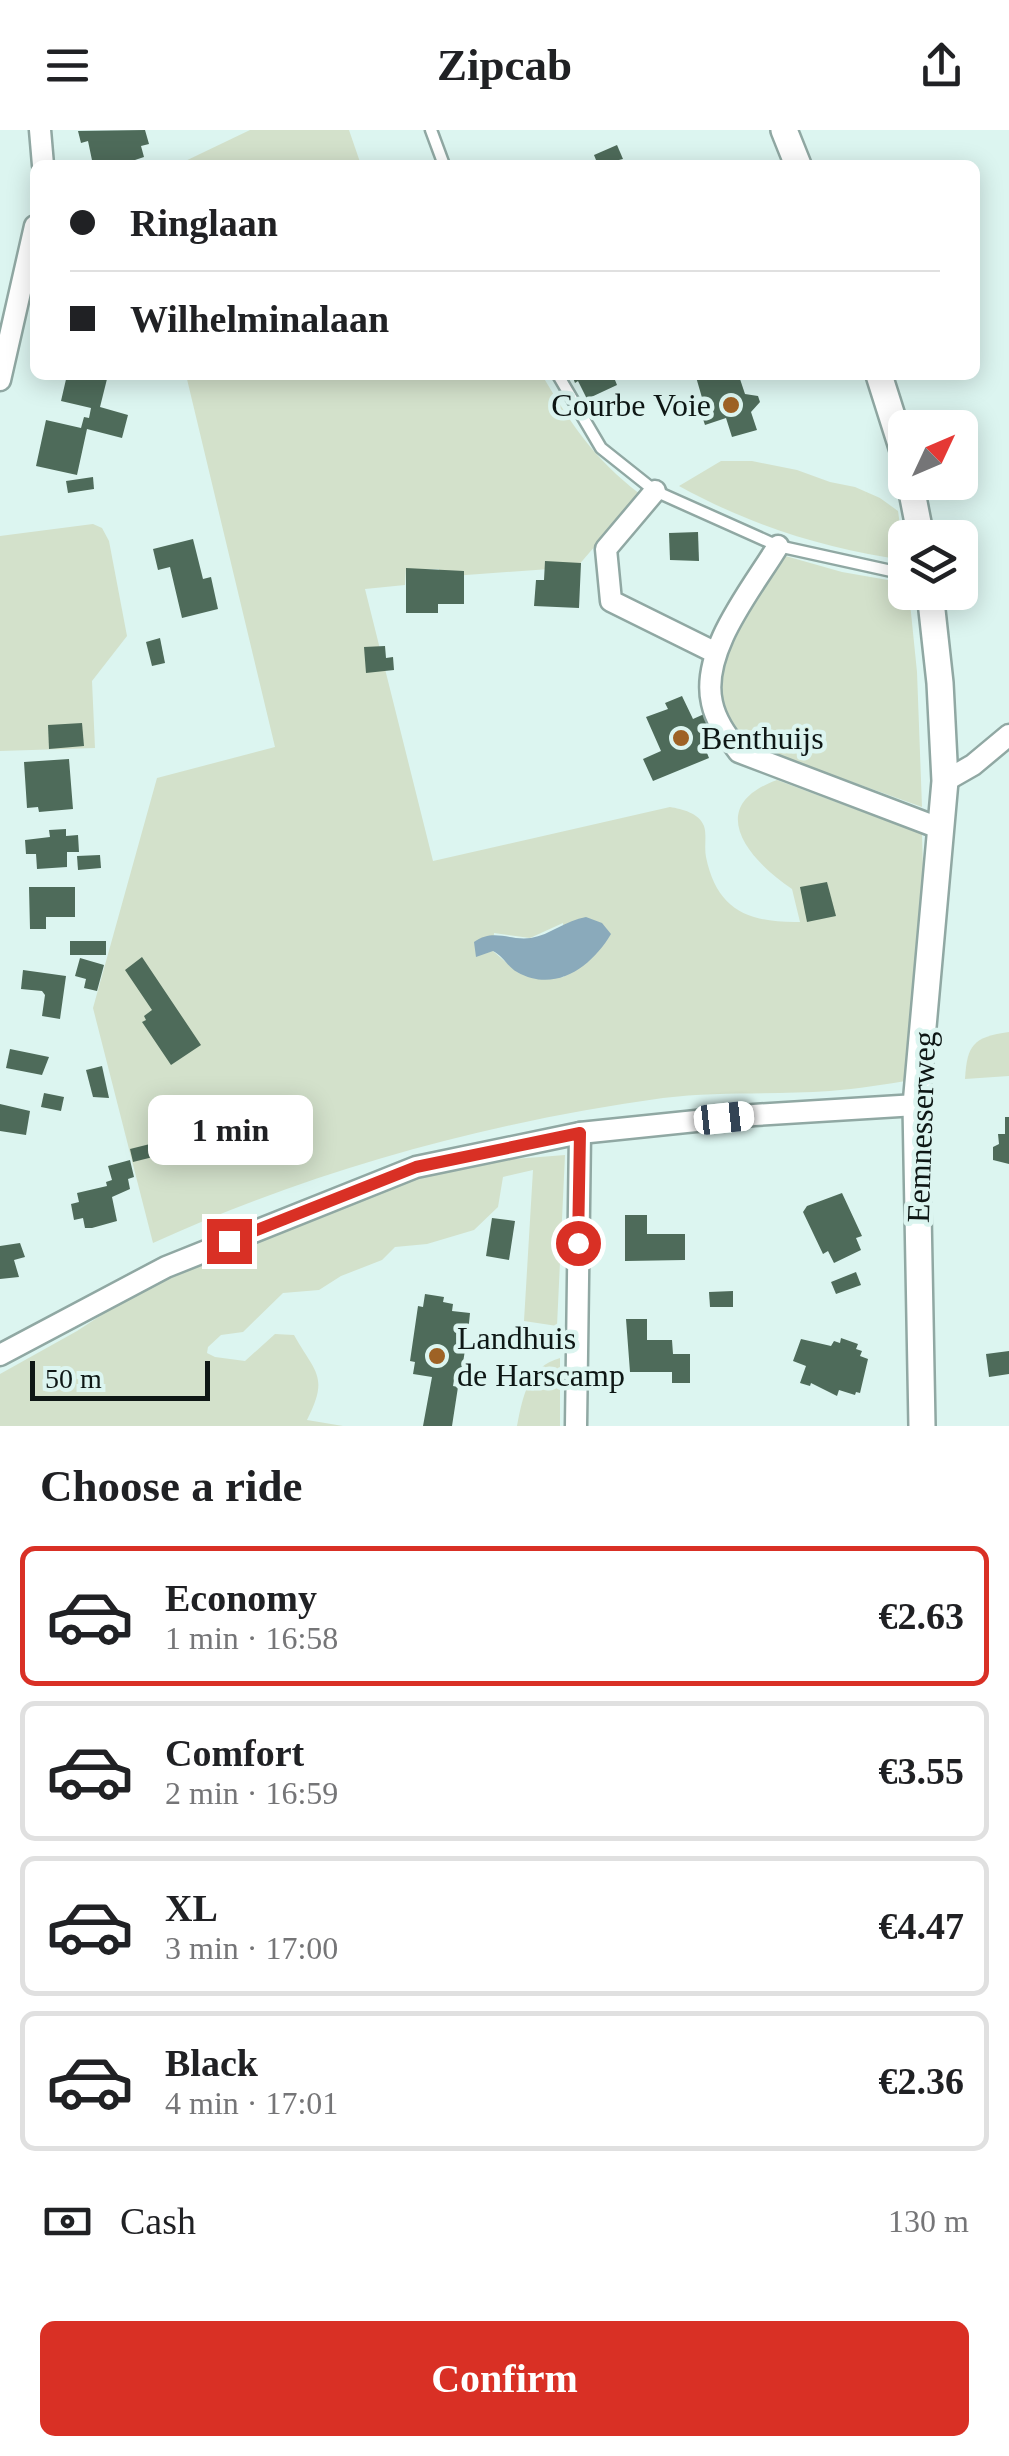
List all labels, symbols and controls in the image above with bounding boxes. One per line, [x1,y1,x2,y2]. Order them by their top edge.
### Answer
icon: menu [40,38,95,93]
icon: share [914,38,969,93]
text: Zipcab [437,40,572,90]
text: Ringlaan [130,202,278,244]
text: Wilhelminalaan [130,298,389,340]
place label: Courbe Voie [551,387,711,423]
marker: Courbe Voie [720,394,742,416]
north arrow [888,410,978,500]
map controls [888,410,978,610]
button: layers [888,520,978,610]
place label: Benthuijs [701,720,824,756]
marker: Benthuijs [670,727,692,749]
street label: Eemnesserweg [900,1030,942,1224]
callout: 1 min [146,1096,312,1166]
car [693,1100,755,1136]
text: 1 min [192,1112,269,1148]
route end [207,1219,252,1264]
route start [556,1221,601,1266]
place label: Landhuis de Harscamp [457,1320,625,1393]
marker: Landhuis de Harscamp [426,1345,448,1367]
scale bar [30,1356,210,1400]
text: 50 m [45,1363,102,1394]
text: Choose a ride [40,1461,303,1511]
icon: car [45,1571,135,1661]
text: Economy [165,1577,317,1619]
text: €2.63 [879,1595,964,1637]
text: 1 min · 16:58 [165,1620,338,1656]
icon: car [45,1726,135,1816]
text: Comfort [165,1732,304,1774]
text: €3.55 [879,1750,964,1792]
text: 2 min · 16:59 [165,1775,338,1811]
icon: car [45,1881,135,1971]
text: XL [165,1887,218,1929]
text: €4.47 [879,1905,964,1947]
text: 3 min · 17:00 [165,1930,338,1966]
icon: car [45,2036,135,2126]
text: Black [165,2042,258,2084]
text: €2.36 [879,2060,964,2102]
text: 4 min · 17:01 [165,2085,338,2121]
icon: cash [40,2194,95,2249]
text: Cash [120,2200,196,2242]
text: 130 m [888,2203,969,2239]
button: Confirm [40,2321,969,2436]

